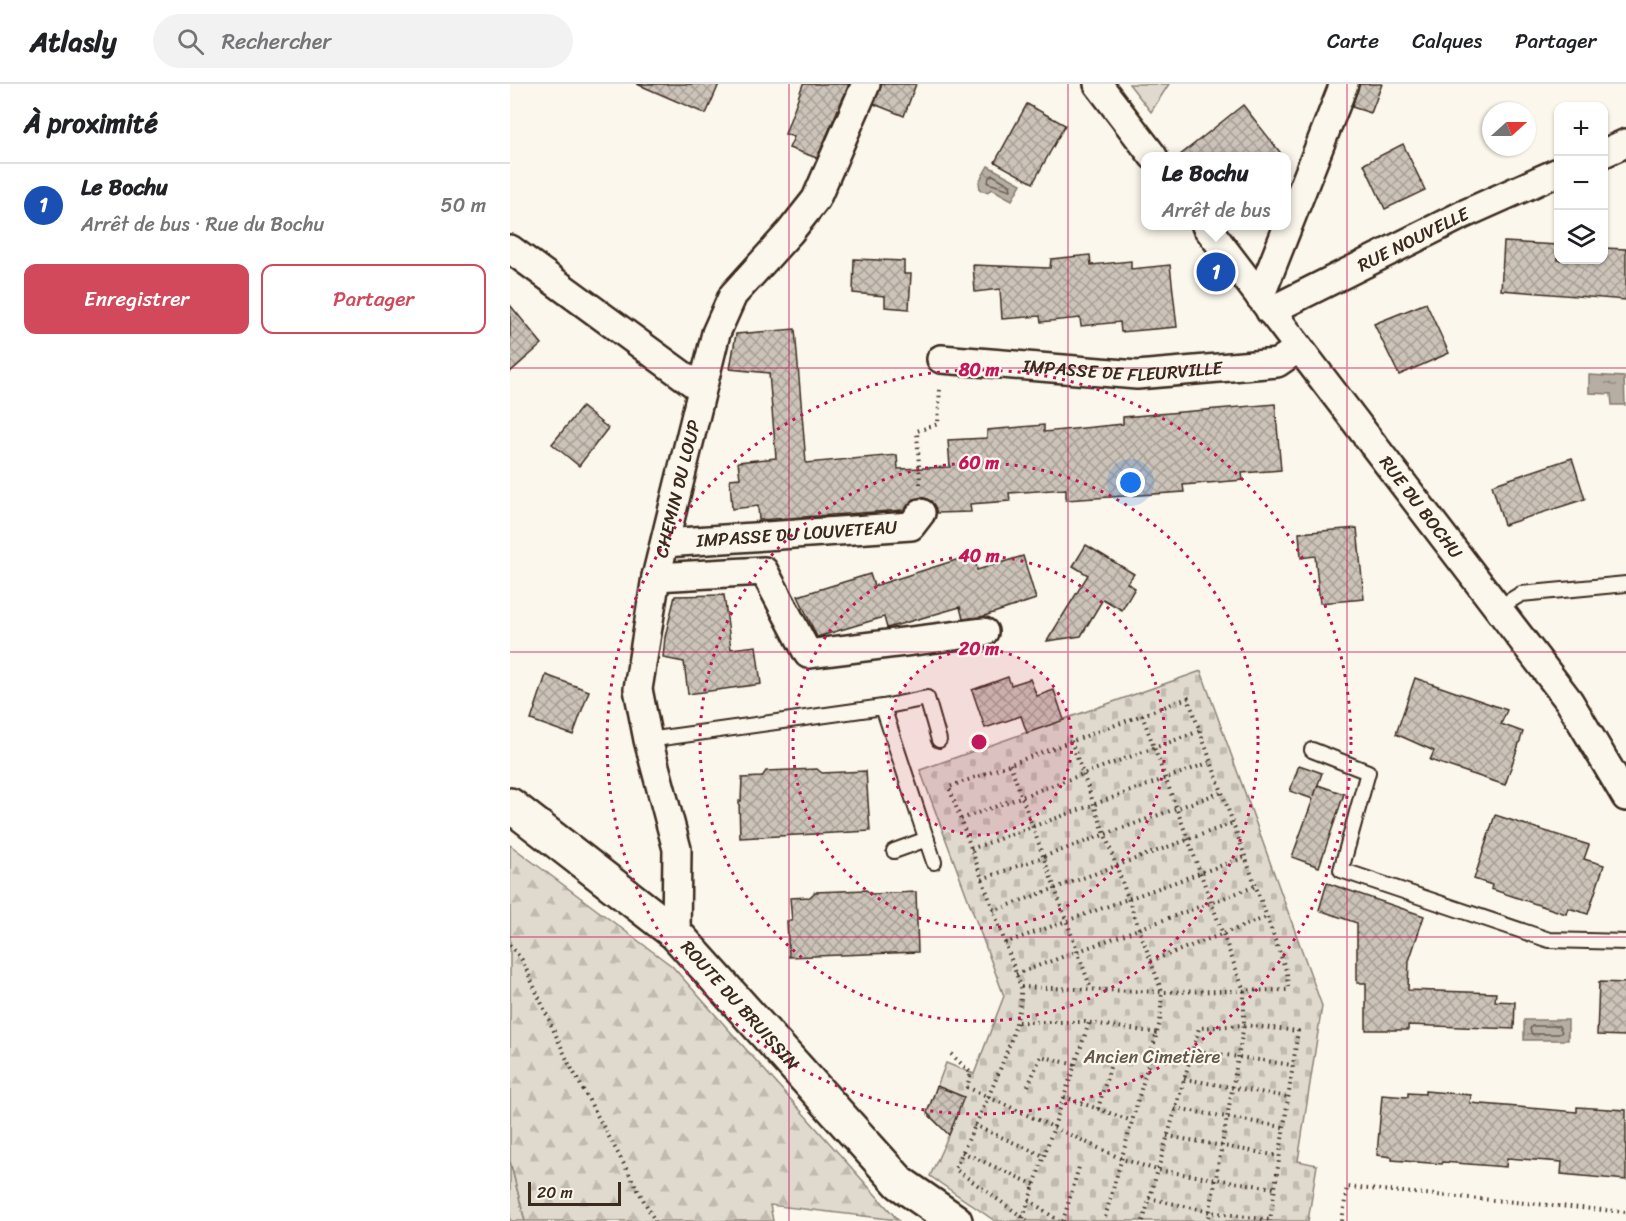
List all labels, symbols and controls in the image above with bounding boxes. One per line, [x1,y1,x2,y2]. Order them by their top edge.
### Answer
search box [153,14,573,68]
text: Atlasly [30,17,117,66]
text: Rechercher [222,22,331,61]
text: Carte [1327,22,1379,60]
text: Calques [1412,22,1482,60]
text: Partager [1515,22,1596,60]
icon: search [174,25,207,58]
text: À proximité [24,100,158,146]
north arrow [1482,102,1536,156]
map controls [1554,102,1608,264]
button: + [1554,102,1608,156]
popup [1141,152,1291,230]
text: Le Bochu [1162,154,1248,193]
button: − [1554,156,1608,210]
text: Le Bochu [81,168,168,207]
text: 1 [39,188,48,223]
text: 50 m [441,188,486,223]
text: Arrêt de bus [1162,193,1270,228]
street label: RUE NOUVELLE [1352,198,1475,281]
text: Arrêt de bus · Rue du Bochu [81,207,324,242]
button: layers [1554,210,1608,264]
pin: 1 [1196,250,1236,294]
button: Enregistrer [24,264,249,334]
button: Partager [261,264,486,334]
street label: IMPASSE DE FLEURVILLE [1020,350,1225,391]
text: 80 m [958,354,1000,386]
street label: CHEMIN DU LOUP [645,417,710,561]
text: 60 m [958,447,999,479]
street label: RUE DU BOCHU [1371,449,1471,566]
your location [1116,468,1145,497]
street label: IMPASSE DU LOUVETEAU [694,511,899,557]
text: 40 m [957,540,1000,572]
text: 20 m [958,633,999,665]
centre of rings [969,732,989,752]
street label: ROUTE DU BRUISSIN [673,933,808,1078]
park label: Ancien Cimetière [1083,1041,1221,1073]
text: 20 m [537,1178,573,1207]
scale bar [528,1179,621,1206]

